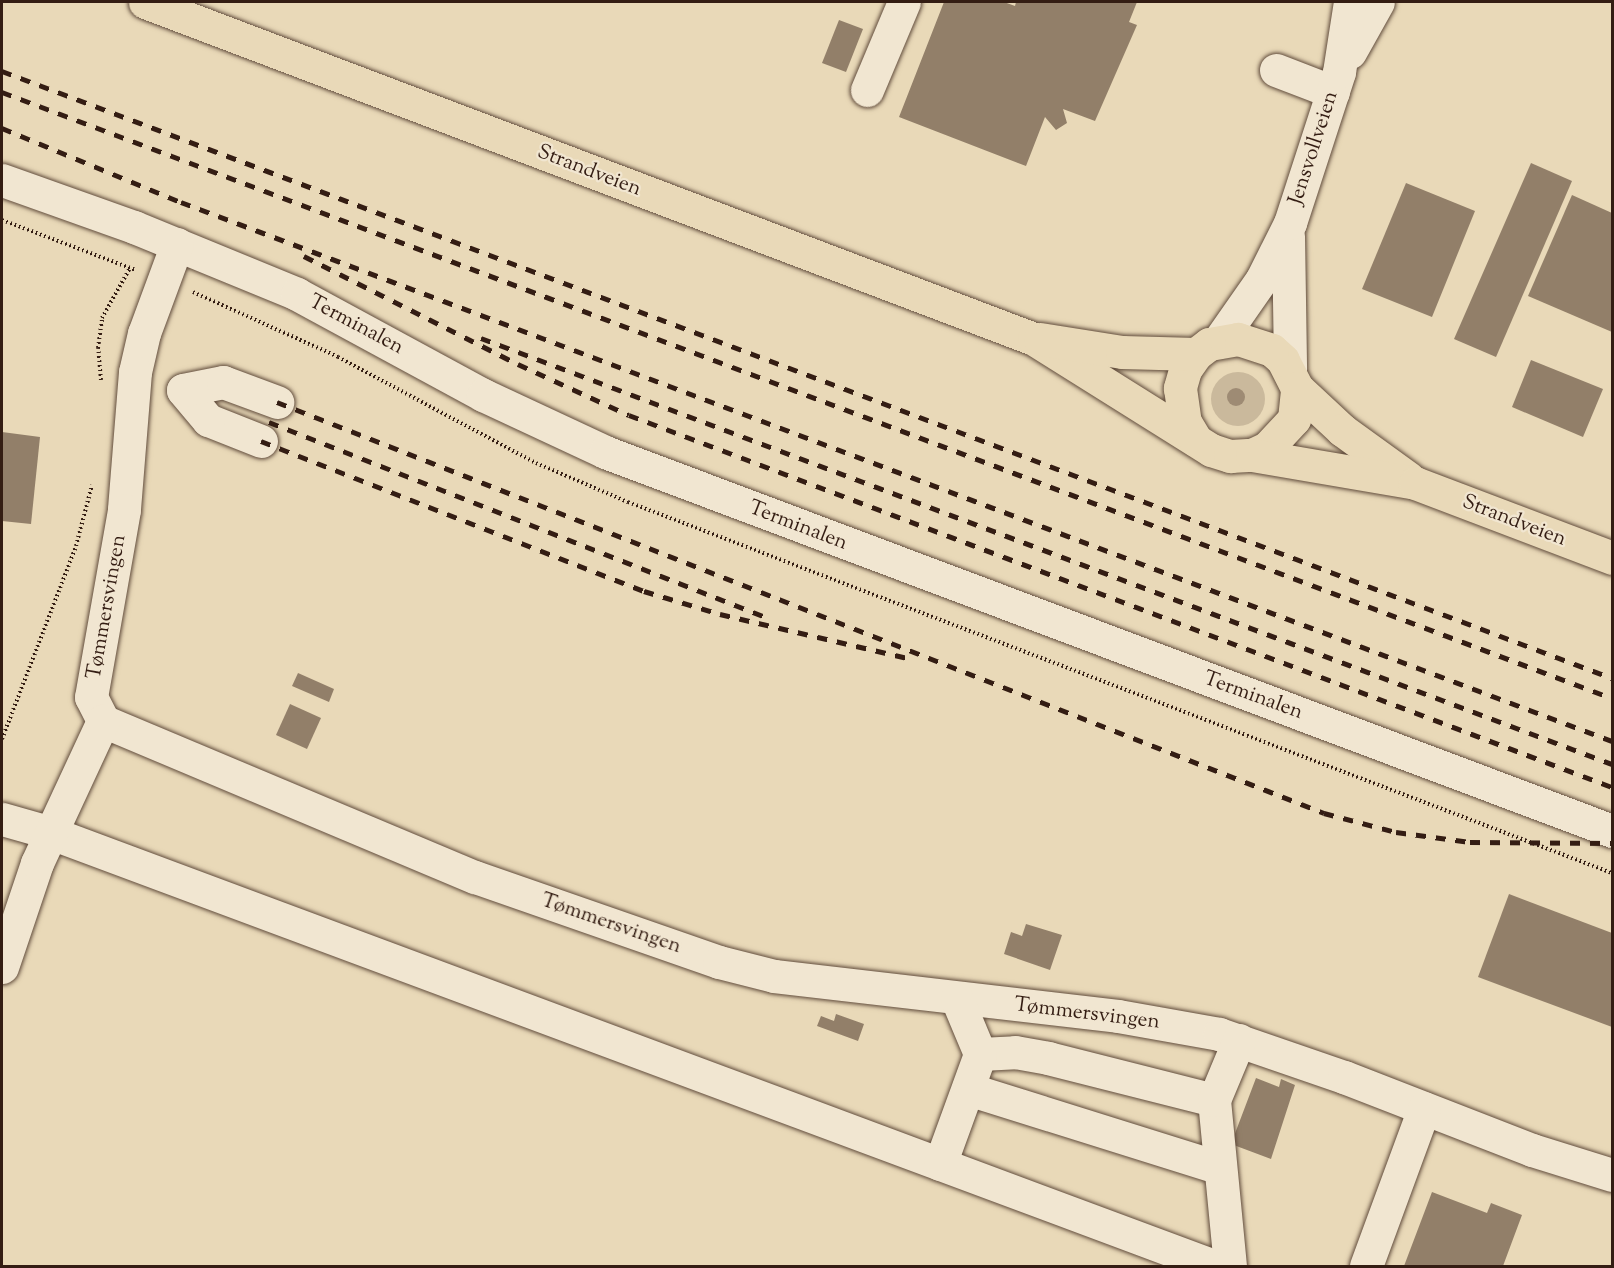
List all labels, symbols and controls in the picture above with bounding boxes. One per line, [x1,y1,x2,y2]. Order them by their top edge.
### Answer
street label: Jensvollveien [1284,88,1344,208]
street label: Strandveien [533,140,645,202]
street label: Terminalen [304,289,408,361]
street label: Strandveien [1458,490,1570,552]
street label: Terminalen [745,496,851,556]
street label: Tømmersvingen [82,533,132,681]
street label: Terminalen [1200,666,1306,726]
street label: Tømmersvingen [538,888,684,960]
street label: Tømmersvingen [1013,993,1161,1035]

